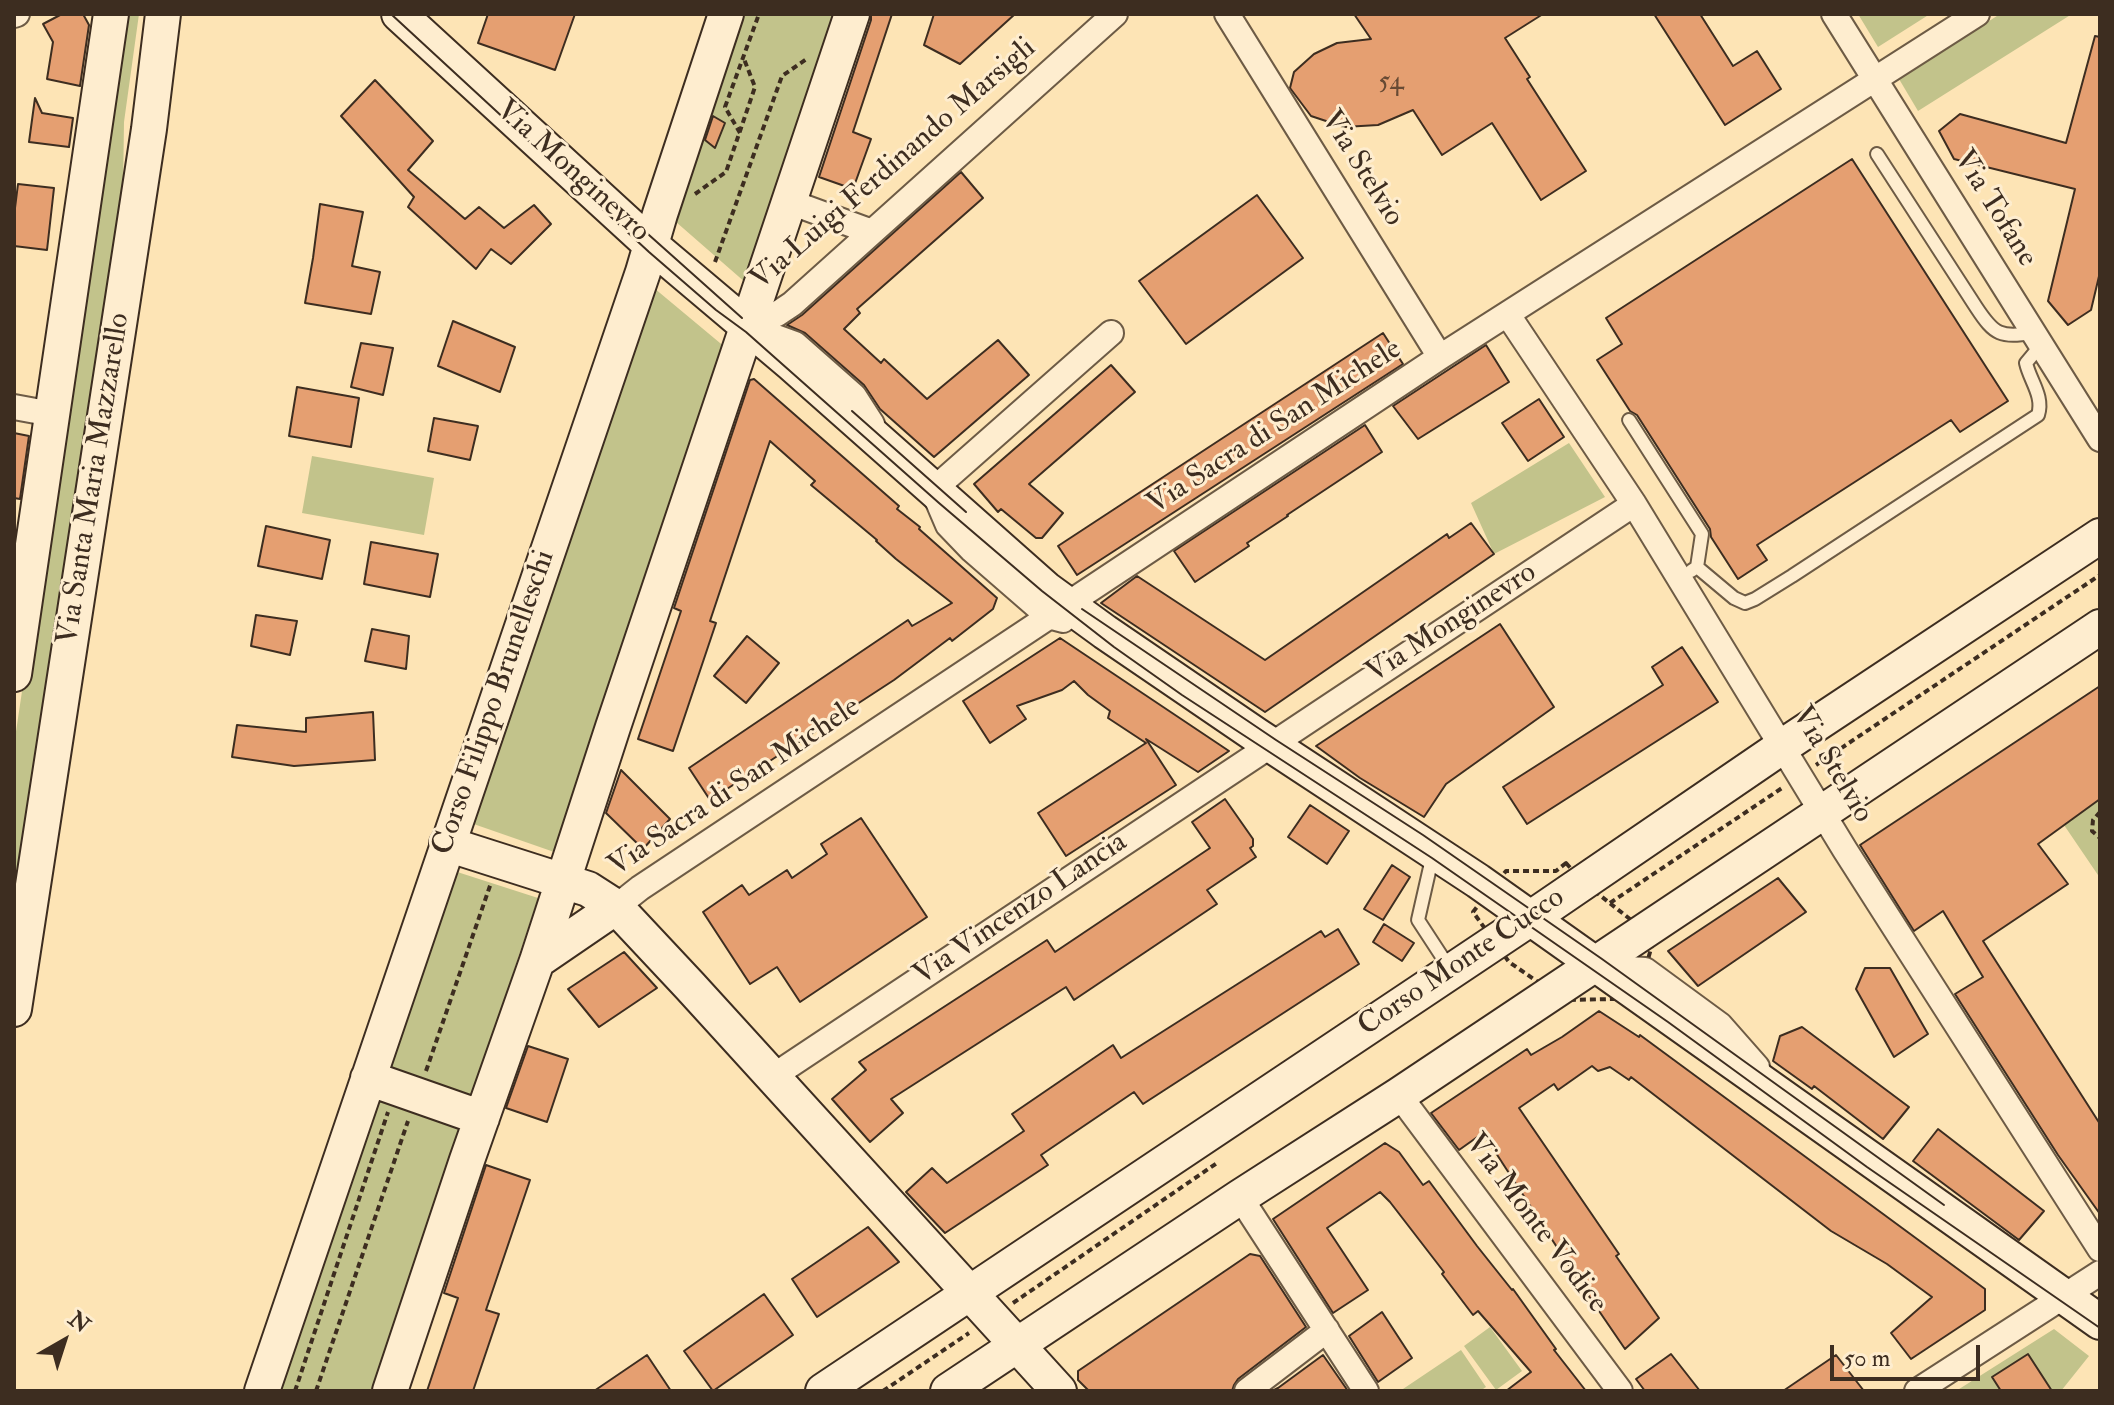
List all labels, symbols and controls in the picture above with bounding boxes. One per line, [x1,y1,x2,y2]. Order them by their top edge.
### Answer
street label: Via Luigi Ferdinando Marsigli [744,31,1044,299]
house number: 54 [1379,67,1403,99]
street label: Via Monginevro [487,93,657,251]
street label: Via Stelvio [1311,105,1411,233]
street label: Via Tofane [1944,144,2044,274]
street label: Via Santa Maria Mazzarello [51,311,139,647]
street label: Via Sacra di San Michele [1141,332,1409,524]
street label: Corso Filippo Brunelleschi [426,546,564,860]
street label: Via Monginevro [1360,556,1544,692]
street label: Via Sacra di San Michele [602,690,868,886]
street label: Via Stelvio [1782,700,1880,830]
street label: Via Vincenzo Lancia [908,825,1134,995]
street label: Corso Monte Cucco [1352,881,1572,1045]
street label: Via Monte Vodice [1456,1127,1614,1321]
north arrow [24,1301,104,1381]
text: N [63,1305,96,1339]
scale bar [1834,1329,1984,1379]
text: 50 m [1844,1343,1890,1374]

